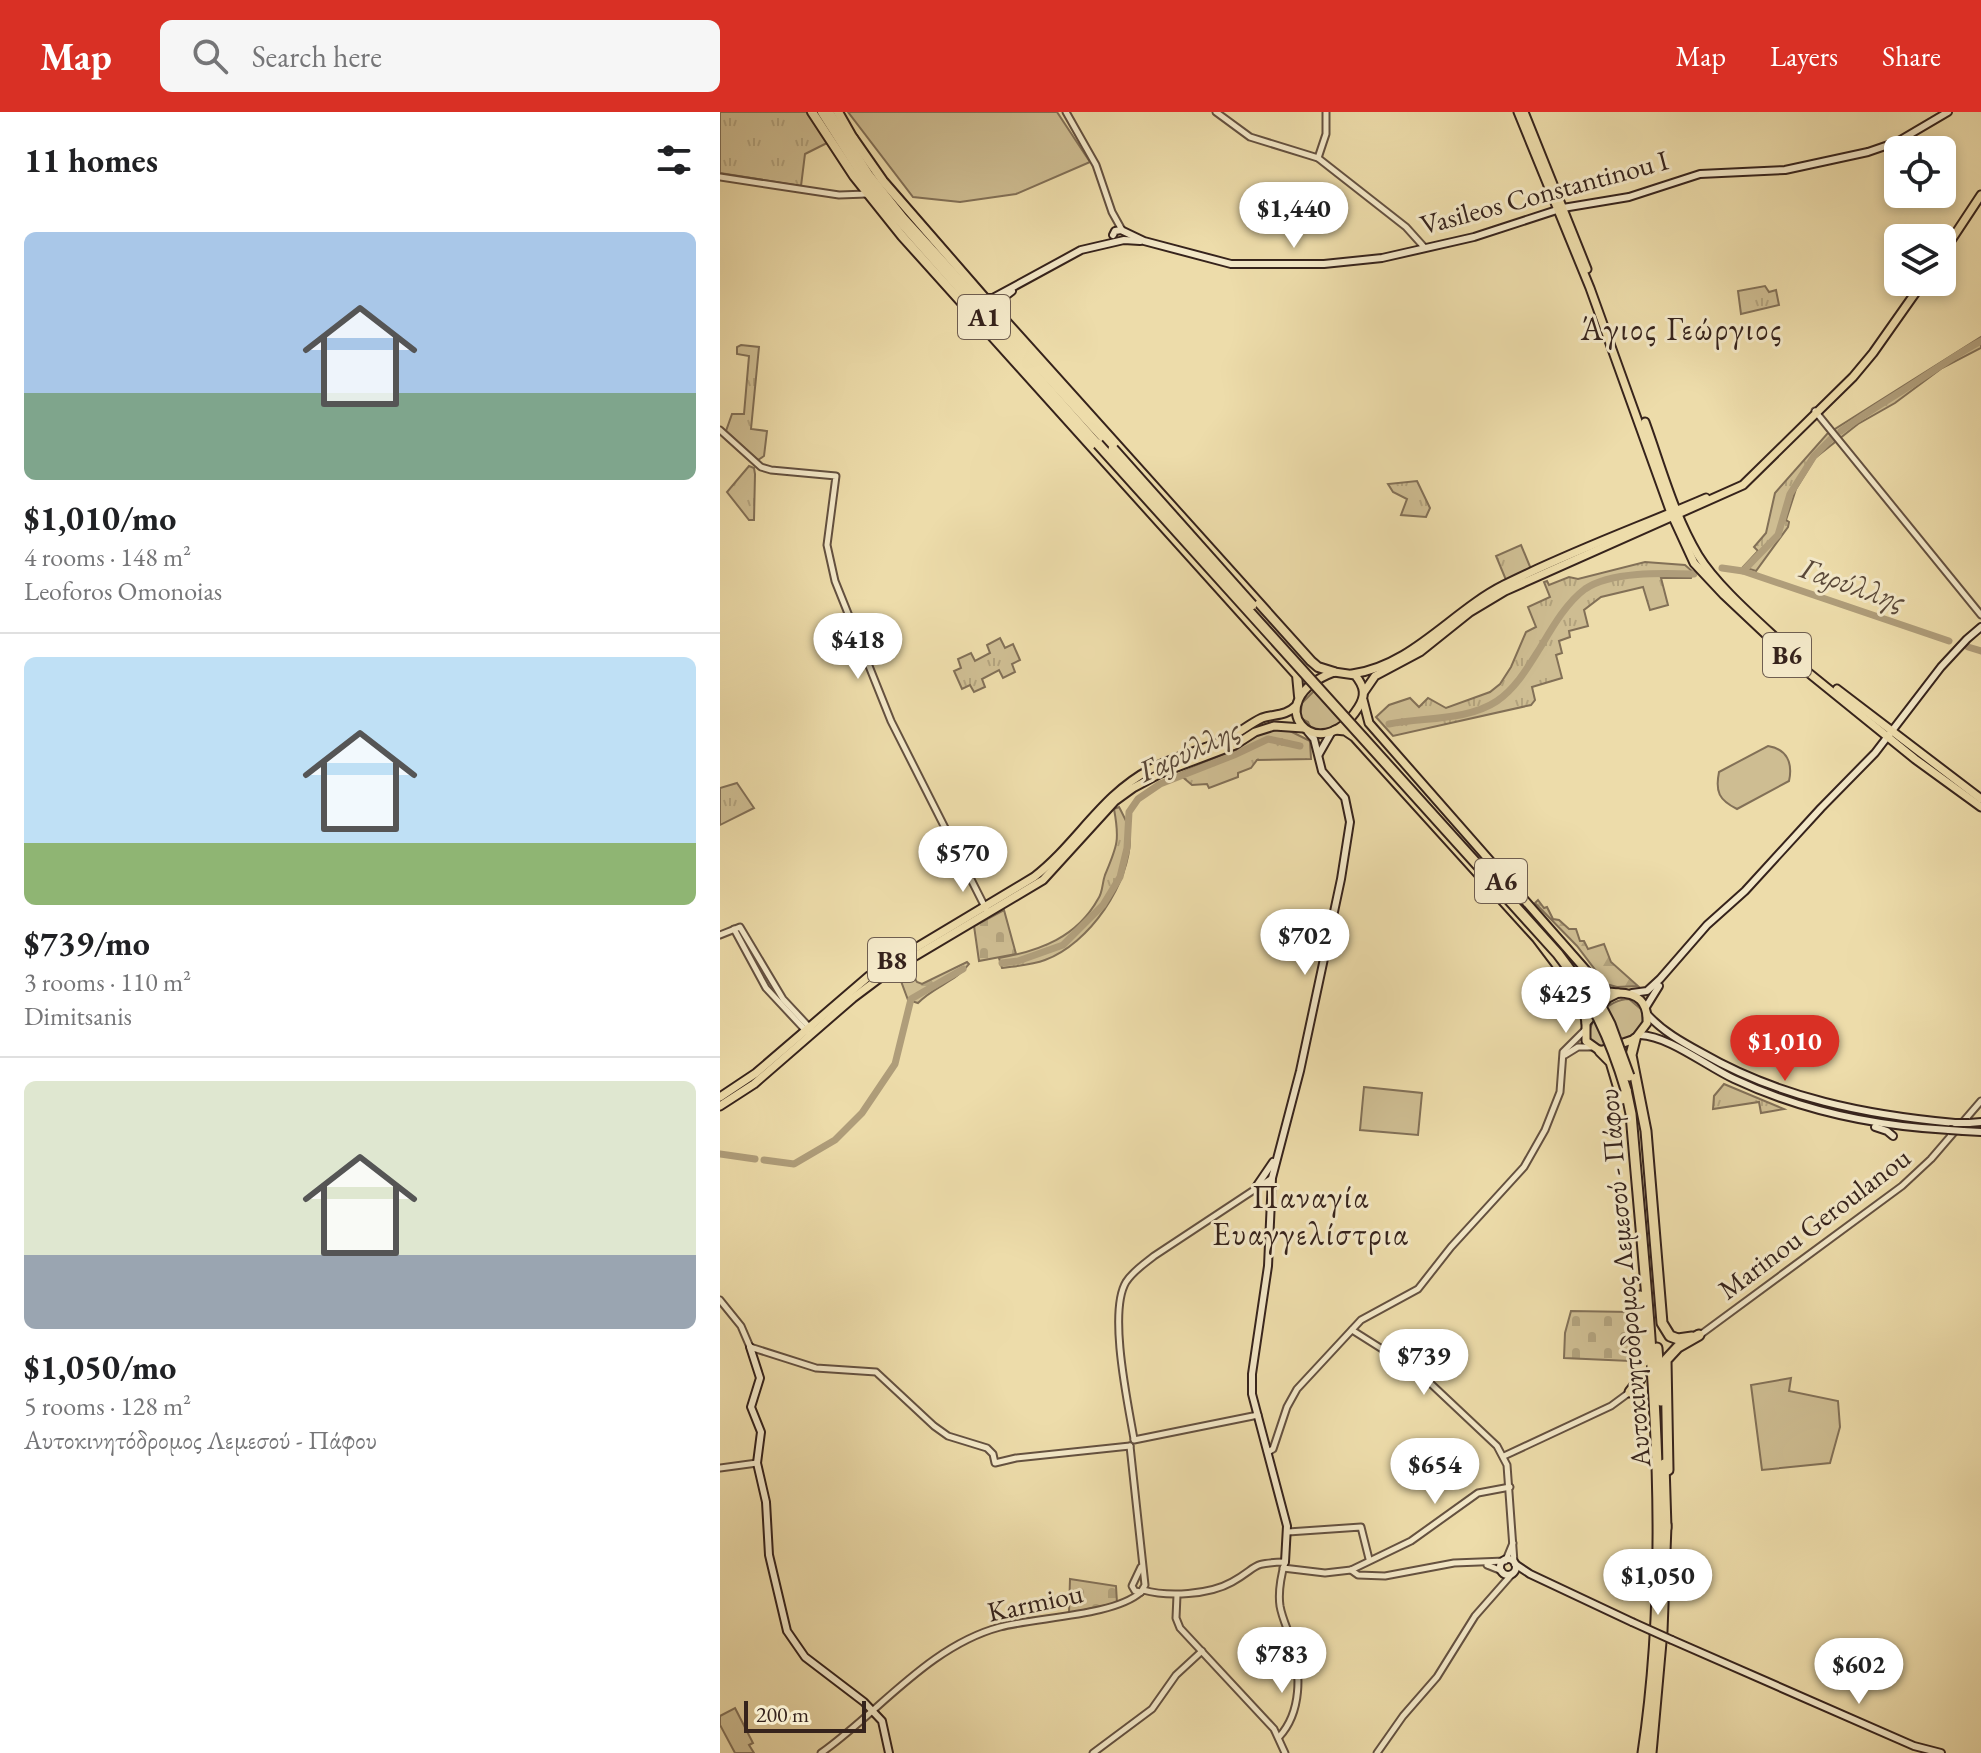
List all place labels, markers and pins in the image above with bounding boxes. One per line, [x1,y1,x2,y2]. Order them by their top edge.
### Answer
pin: $1,440 [1229,182,1359,250]
pin: $418 [811,613,905,681]
pin: $570 [916,826,1010,894]
pin: $702 [1258,909,1352,977]
pin: $425 [1519,967,1613,1035]
pin: $1,010 [1720,1015,1850,1083]
pin: $739 [1377,1329,1471,1397]
pin: $654 [1388,1438,1482,1506]
pin: $1,050 [1593,1549,1723,1617]
pin: $783 [1235,1627,1329,1695]
pin: $602 [1812,1638,1906,1706]

